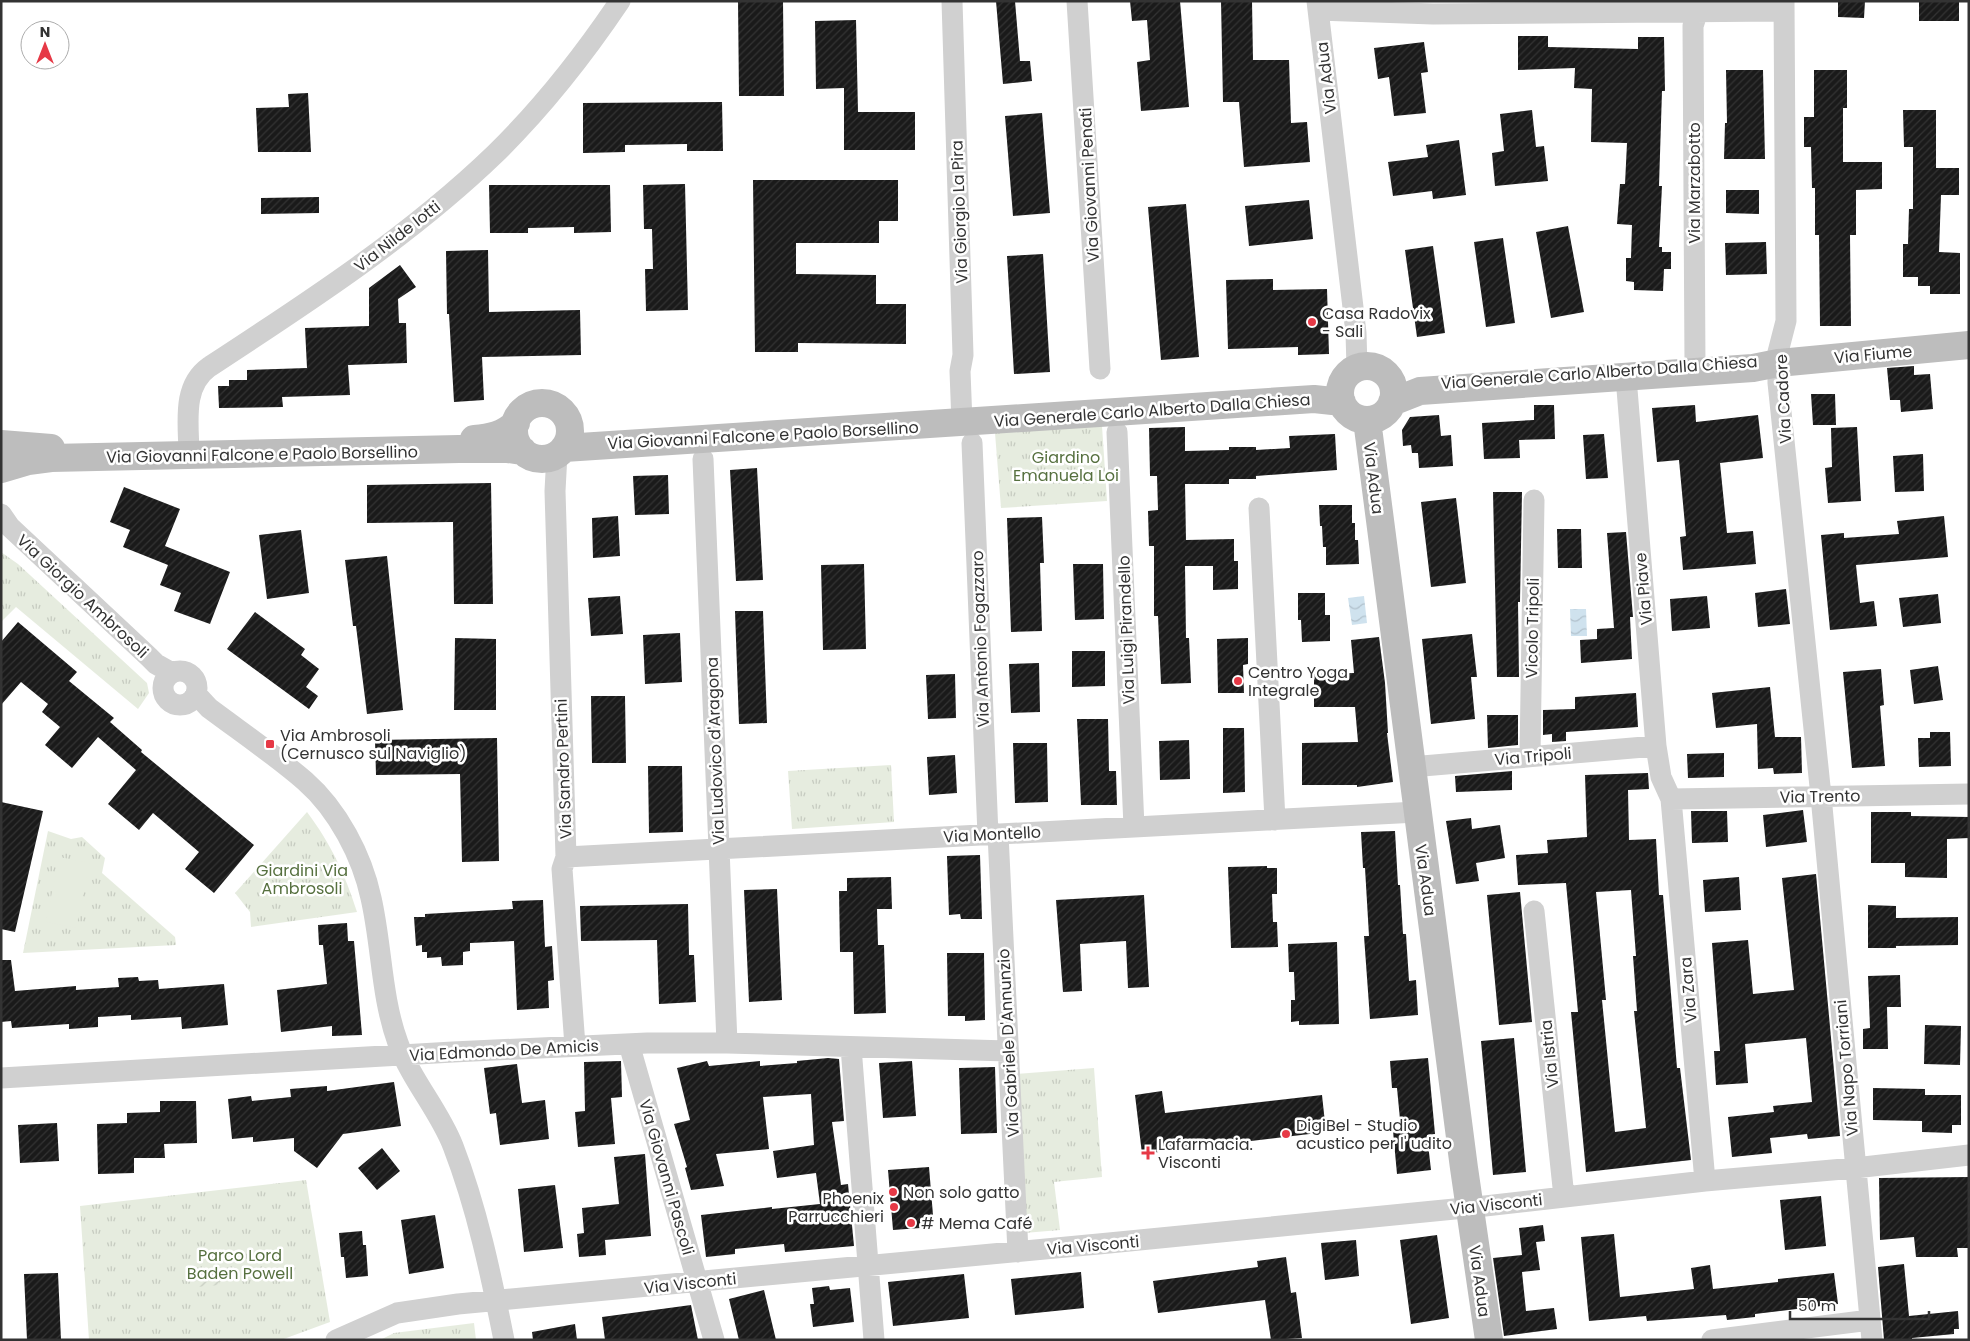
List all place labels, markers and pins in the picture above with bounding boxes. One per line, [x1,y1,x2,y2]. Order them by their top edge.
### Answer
place label: Casa Radovix - Sali [1322,302,1431,343]
marker: Casa Radovix - Sali [1306,316,1318,328]
place label: Centro Yoga Integrale [1248,661,1348,702]
marker: Centro Yoga Integrale [1232,675,1244,687]
place label: Via Ambrosoli (Cernusco sul Naviglio) [280,724,467,765]
marker: Via Ambrosoli (Cernusco sul Naviglio) [264,738,276,750]
place label: DigiBel - Studio acustico per l' udito [1296,1114,1452,1155]
marker: DigiBel - Studio acustico per l' udito [1280,1128,1292,1140]
place label: Lafarmacia. Visconti [1158,1133,1253,1174]
marker: Lafarmacia. Visconti [1142,1147,1154,1159]
place label: Non solo gatto [903,1181,1020,1204]
marker: Non solo gatto [887,1186,899,1198]
place label: Phoenix Parrucchieri [788,1187,884,1228]
marker: Phoenix Parrucchieri [888,1201,900,1213]
place label: # Mema Café [921,1212,1032,1235]
marker: # Mema Café [905,1217,917,1229]

